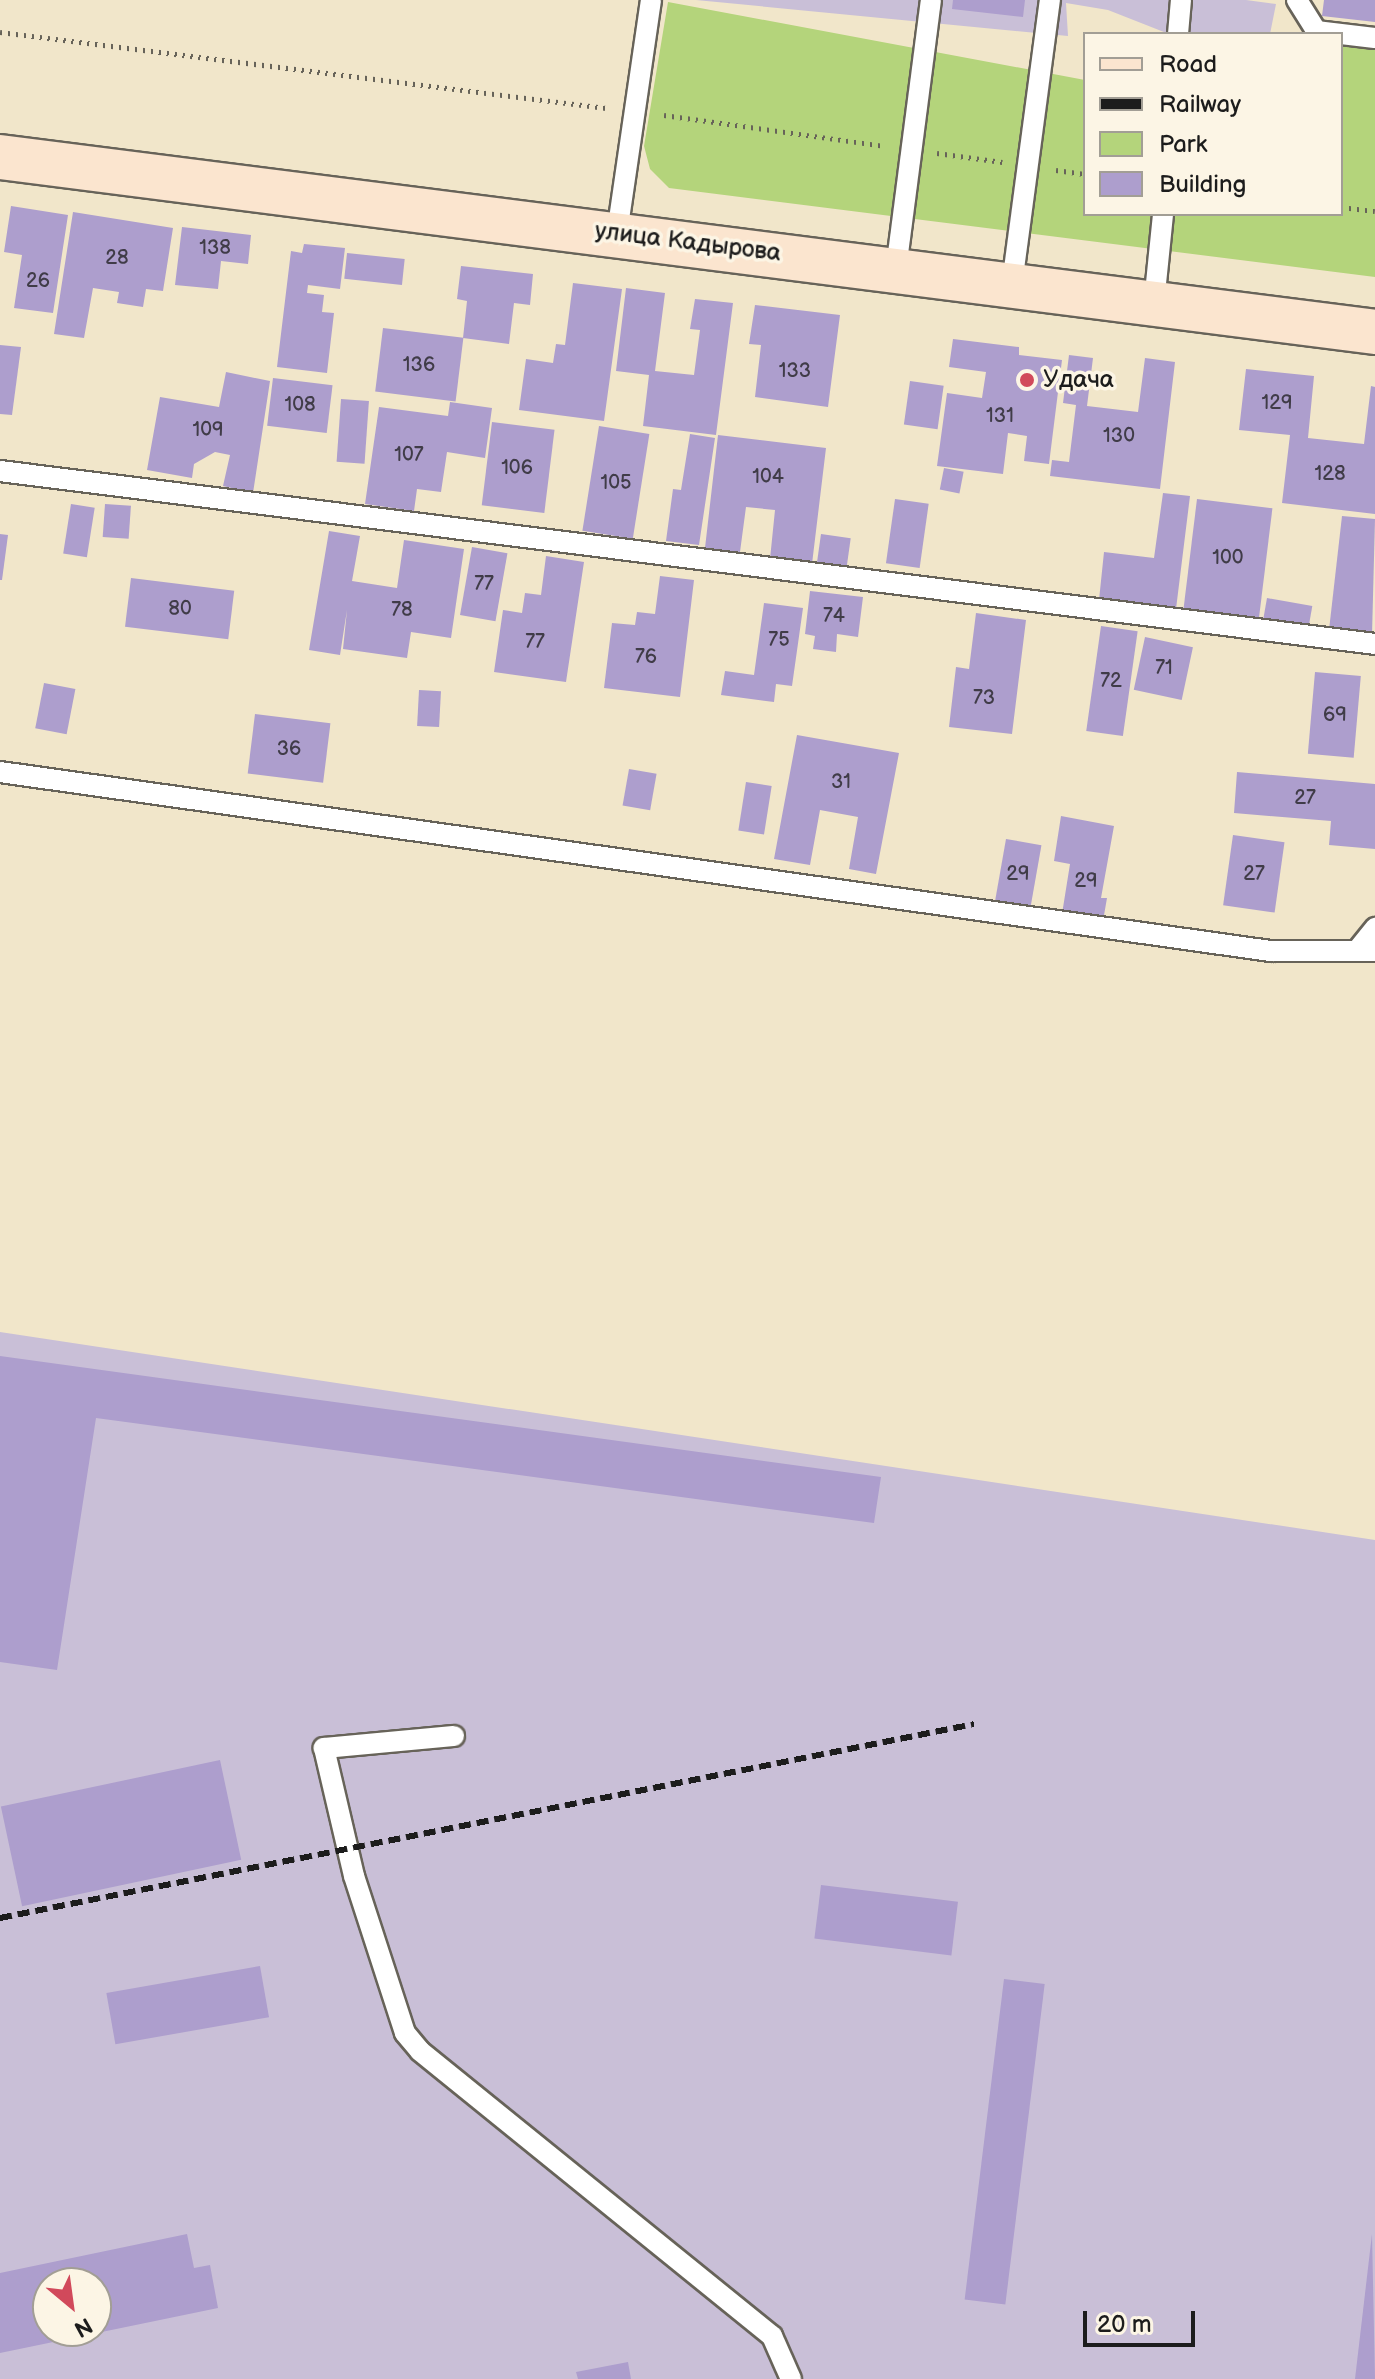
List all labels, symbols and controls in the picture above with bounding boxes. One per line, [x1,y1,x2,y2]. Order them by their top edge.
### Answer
legend [1083,32,1343,216]
text: Road [1159,50,1217,79]
text: Railway [1159,90,1241,119]
text: Park [1159,130,1207,159]
text: Building [1159,170,1246,199]
street label: улица Кадырова [593,216,783,268]
house number: 138 [199,236,231,260]
house number: 28 [105,246,129,270]
house number: 26 [26,269,50,293]
house number: 136 [403,353,435,377]
house number: 133 [779,359,811,383]
place label: Удача [1043,366,1114,394]
marker: Удача [1018,371,1036,389]
house number: 129 [1261,391,1293,415]
house number: 108 [284,393,316,417]
house number: 131 [986,404,1014,428]
house number: 109 [192,418,224,442]
house number: 130 [1103,424,1135,448]
house number: 107 [394,443,424,467]
house number: 106 [501,456,533,480]
house number: 128 [1314,462,1346,486]
house number: 104 [752,465,784,489]
house number: 105 [601,471,631,495]
house number: 100 [1212,546,1244,570]
house number: 77 [474,572,494,596]
house number: 80 [168,597,192,621]
house number: 78 [391,598,413,622]
house number: 74 [823,604,845,628]
house number: 75 [768,628,790,652]
house number: 77 [525,630,545,654]
house number: 76 [635,645,657,669]
house number: 71 [1155,656,1173,680]
house number: 72 [1100,669,1122,693]
house number: 73 [973,686,995,710]
house number: 69 [1323,703,1347,727]
house number: 36 [277,737,301,761]
house number: 31 [831,770,851,794]
house number: 27 [1294,786,1316,810]
house number: 29 [1006,862,1030,886]
house number: 27 [1243,862,1265,886]
house number: 29 [1074,869,1098,893]
north arrow [32,2267,112,2347]
scale bar [1087,2295,1199,2345]
text: 20 m [1097,2310,1152,2339]
text: N [69,2311,97,2342]

